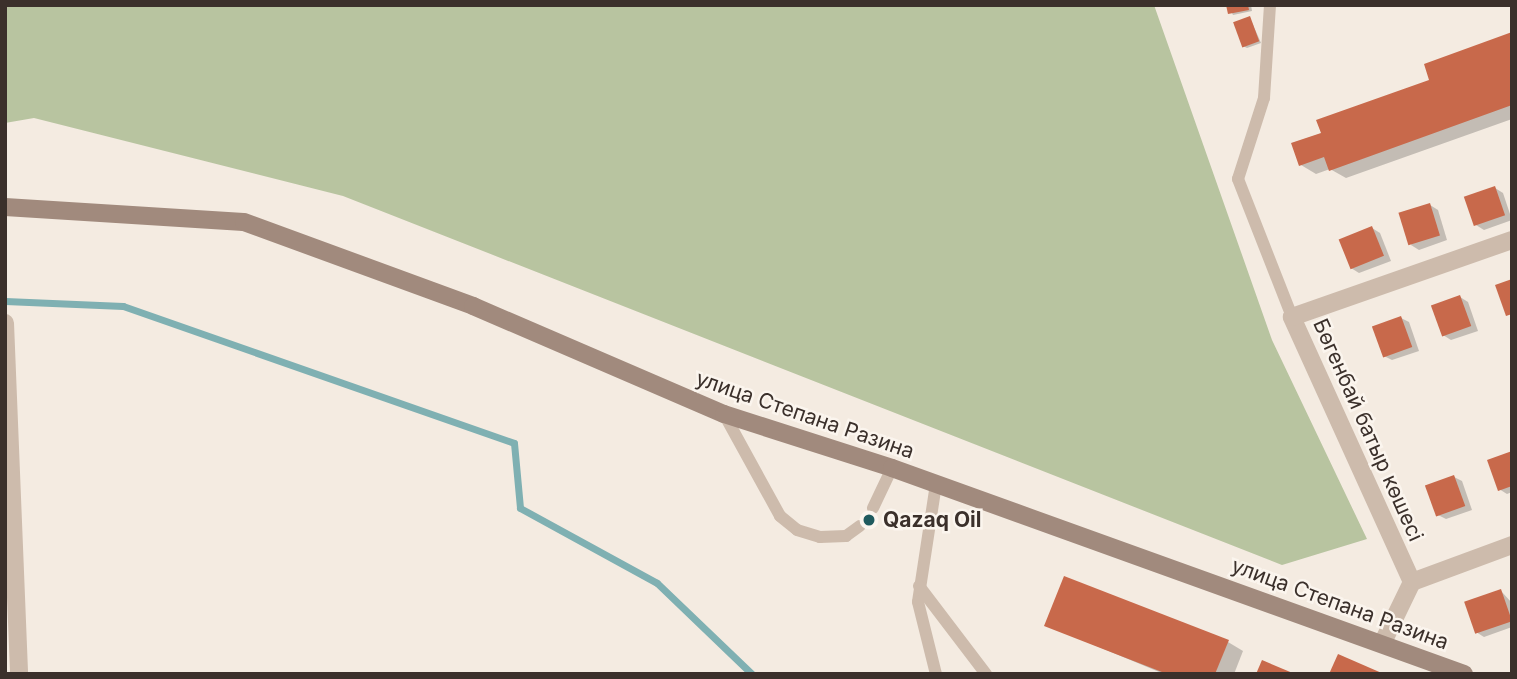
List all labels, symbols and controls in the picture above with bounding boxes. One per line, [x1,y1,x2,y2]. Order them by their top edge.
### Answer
street label: Бөгенбай батыр көшесі [1308,315,1428,545]
street label: улица Степана Разина [693,366,917,464]
place label: Qazaq Oil [883,507,981,533]
marker: Qazaq Oil [861,512,877,528]
street label: улица Степана Разина [1228,553,1452,655]

